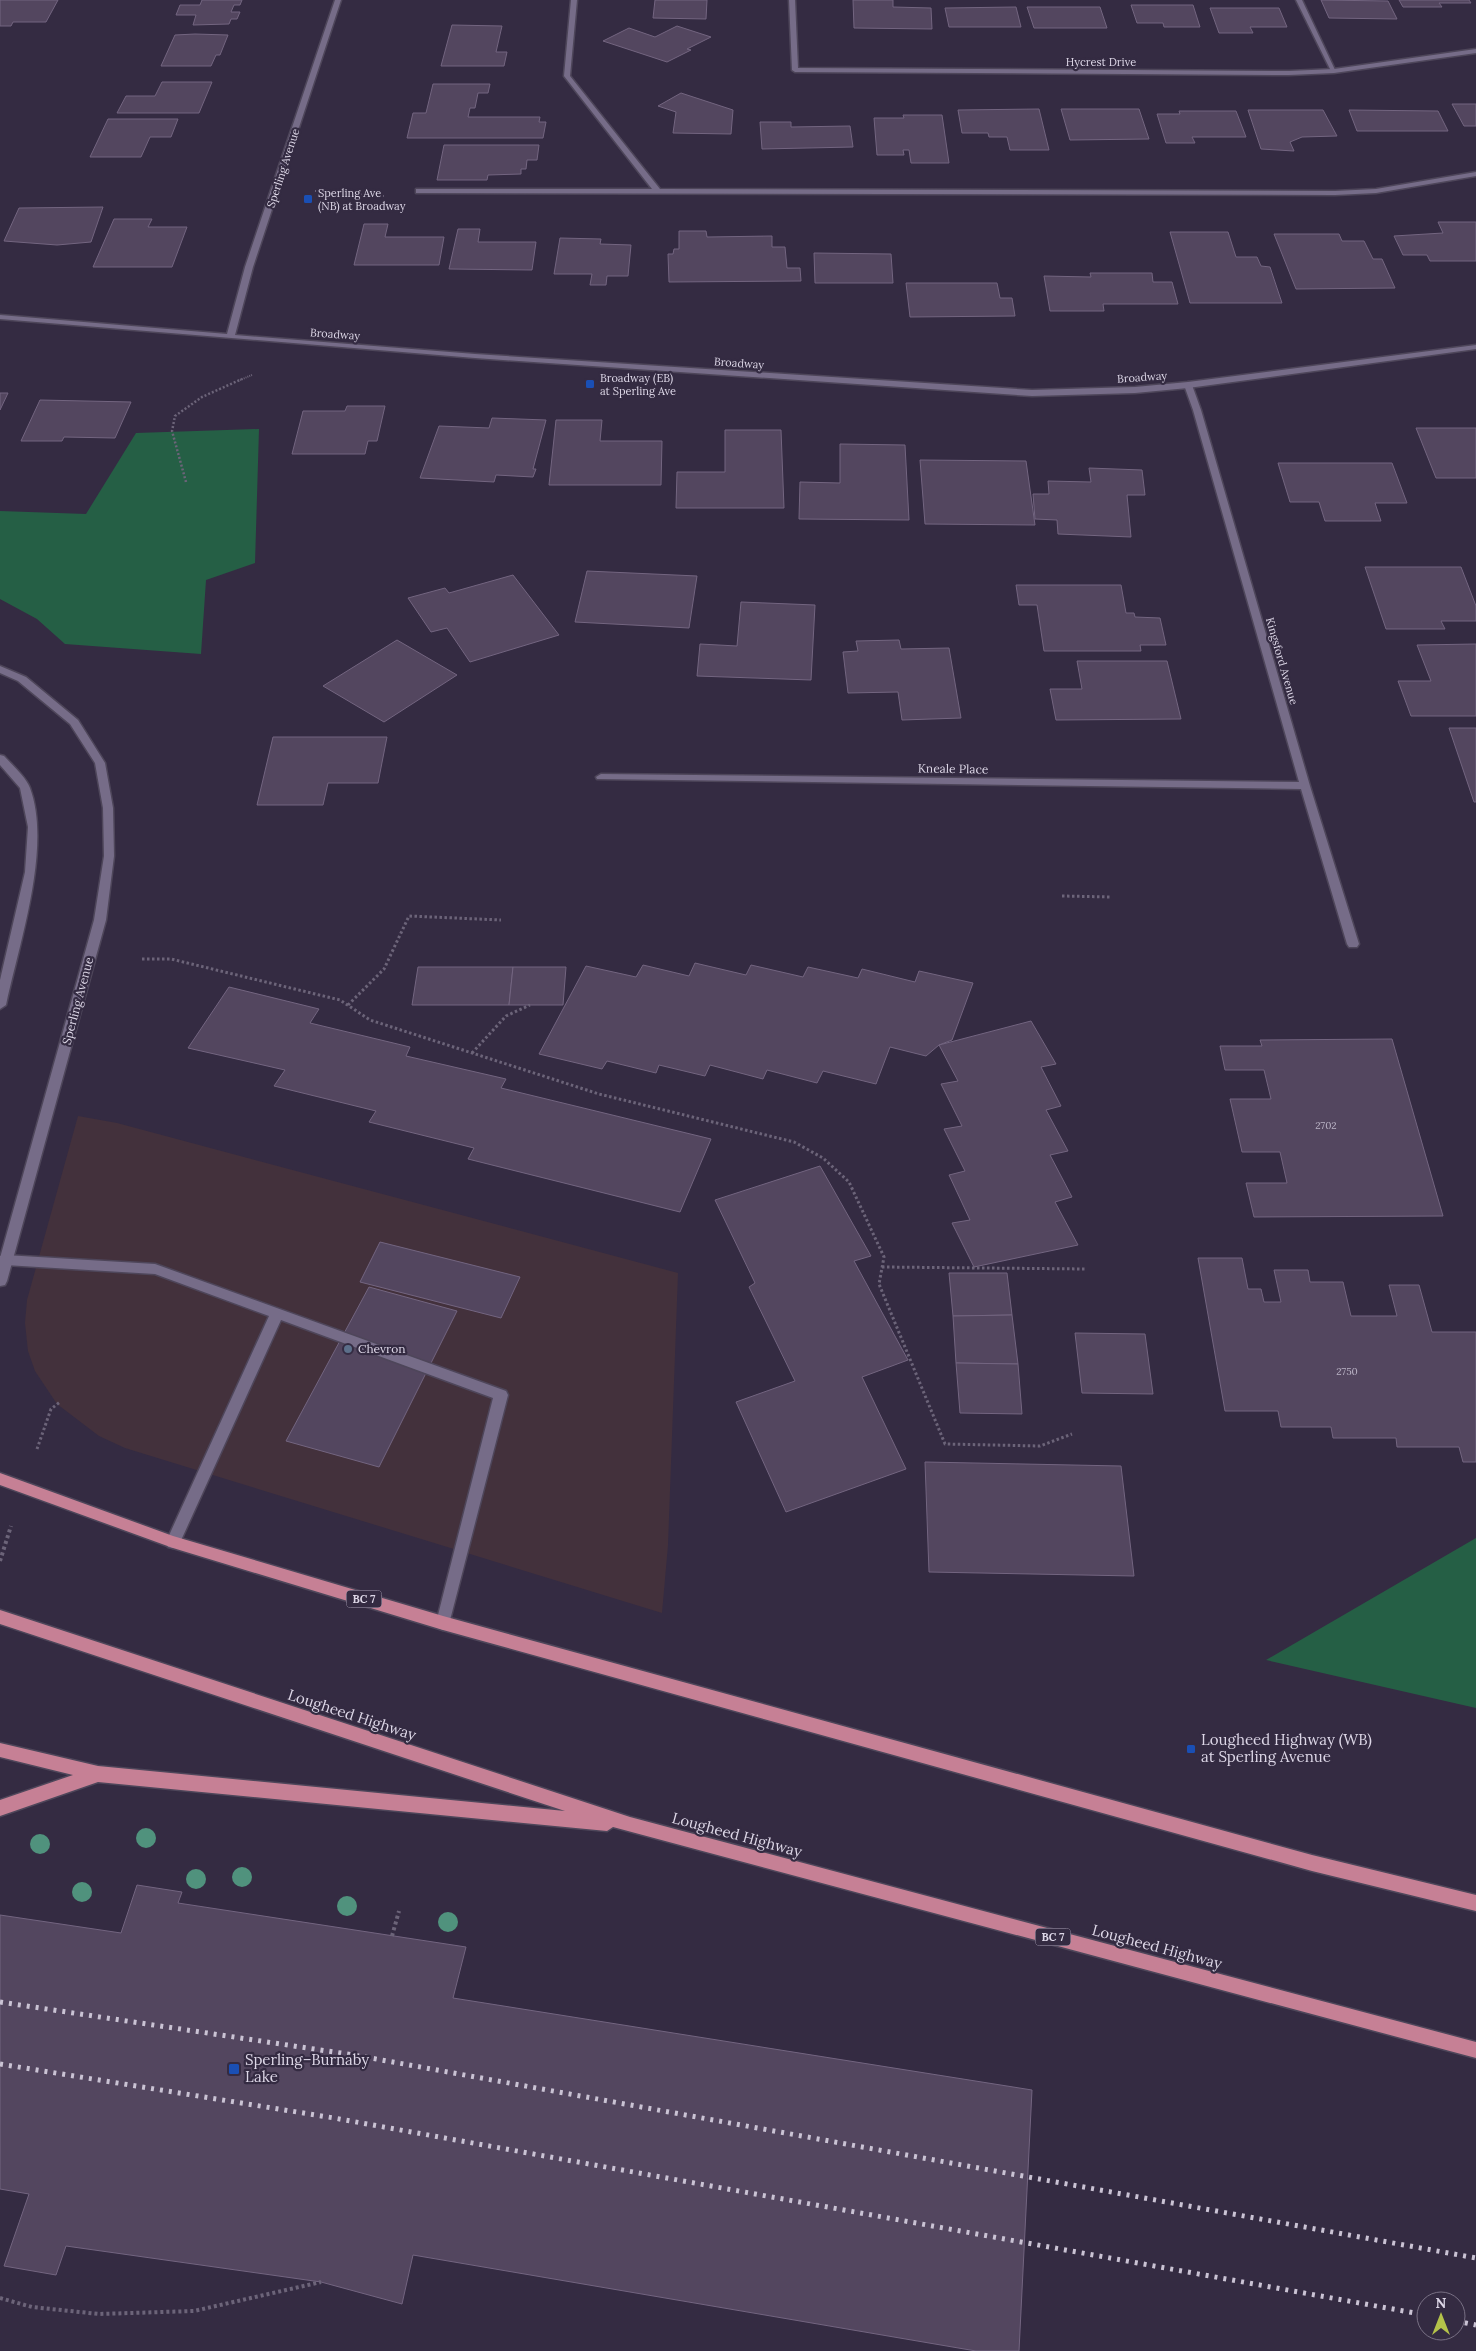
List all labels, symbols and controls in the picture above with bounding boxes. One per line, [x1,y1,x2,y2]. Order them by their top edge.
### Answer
street label: Hycrest Drive [1066,55,1136,69]
street label: Sperling Avenue [264,127,302,209]
place label: Sperling Ave (NB) at Broadway [318,186,406,214]
marker: Sperling Ave (NB) at Broadway [302,193,314,205]
street label: Broadway [309,325,361,343]
street label: Broadway [713,354,765,372]
street label: Broadway [1116,368,1168,386]
place label: Broadway (EB) at Sperling Ave [600,371,676,398]
marker: Broadway (EB) at Sperling Ave [584,378,596,390]
street label: Kingsford Avenue [1263,616,1301,706]
street label: Kneale Place [918,760,989,777]
street label: Sperling Avenue [59,955,97,1046]
house number: 2702 [1315,1119,1337,1132]
place label: Chevron [358,1341,406,1356]
marker: Chevron [342,1343,354,1355]
house number: 2750 [1336,1365,1358,1378]
road number: BC 7 [346,1590,382,1608]
street label: Lougheed Highway [286,1685,419,1744]
place label: Lougheed Highway (WB) at Sperling Avenue [1201,1730,1372,1766]
marker: Lougheed Highway (WB) at Sperling Avenue [1185,1743,1197,1755]
street label: Lougheed Highway [670,1808,804,1861]
street label: Lougheed Highway [1090,1920,1224,1973]
road number: BC 7 [1036,1928,1070,1945]
place label: Sperling–Burnaby Lake [245,2050,369,2086]
marker: Sperling–Burnaby Lake [227,2062,241,2076]
north arrow [1416,2291,1466,2341]
text: N [1436,2294,1447,2312]

